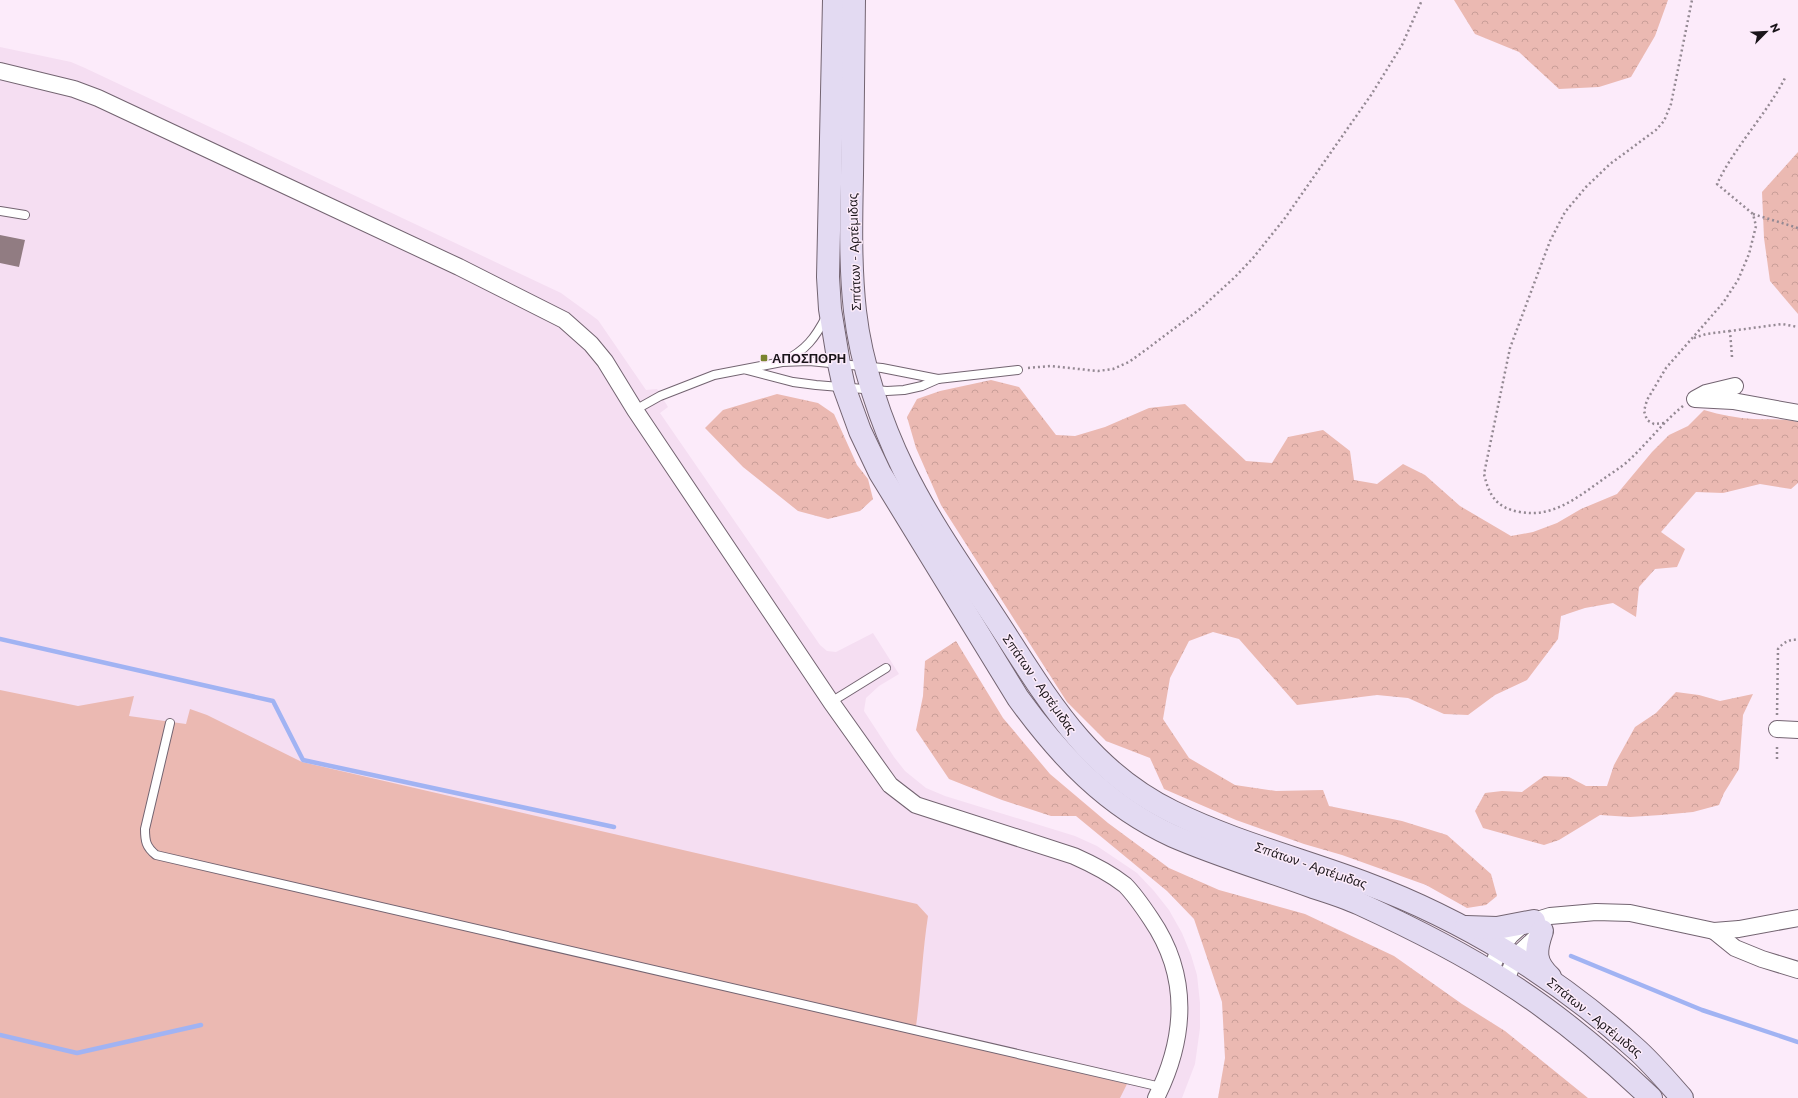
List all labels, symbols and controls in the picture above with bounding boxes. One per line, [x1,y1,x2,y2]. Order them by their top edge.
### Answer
north arrow [1746,12,1786,52]
text: N [1767,21,1783,35]
street label: Σπάτων - Αρτέμιδας [844,193,864,311]
place label: ΑΠΟΣΠΟΡΗ [772,350,846,366]
marker: ΑΠΟΣΠΟΡΗ [759,353,769,363]
street label: Σπάτων - Αρτέμιδας [1000,631,1080,737]
street label: Σπάτων - Αρτέμιδας [1253,838,1369,892]
street label: Σπάτων - Αρτέμιδας [1544,974,1646,1060]

